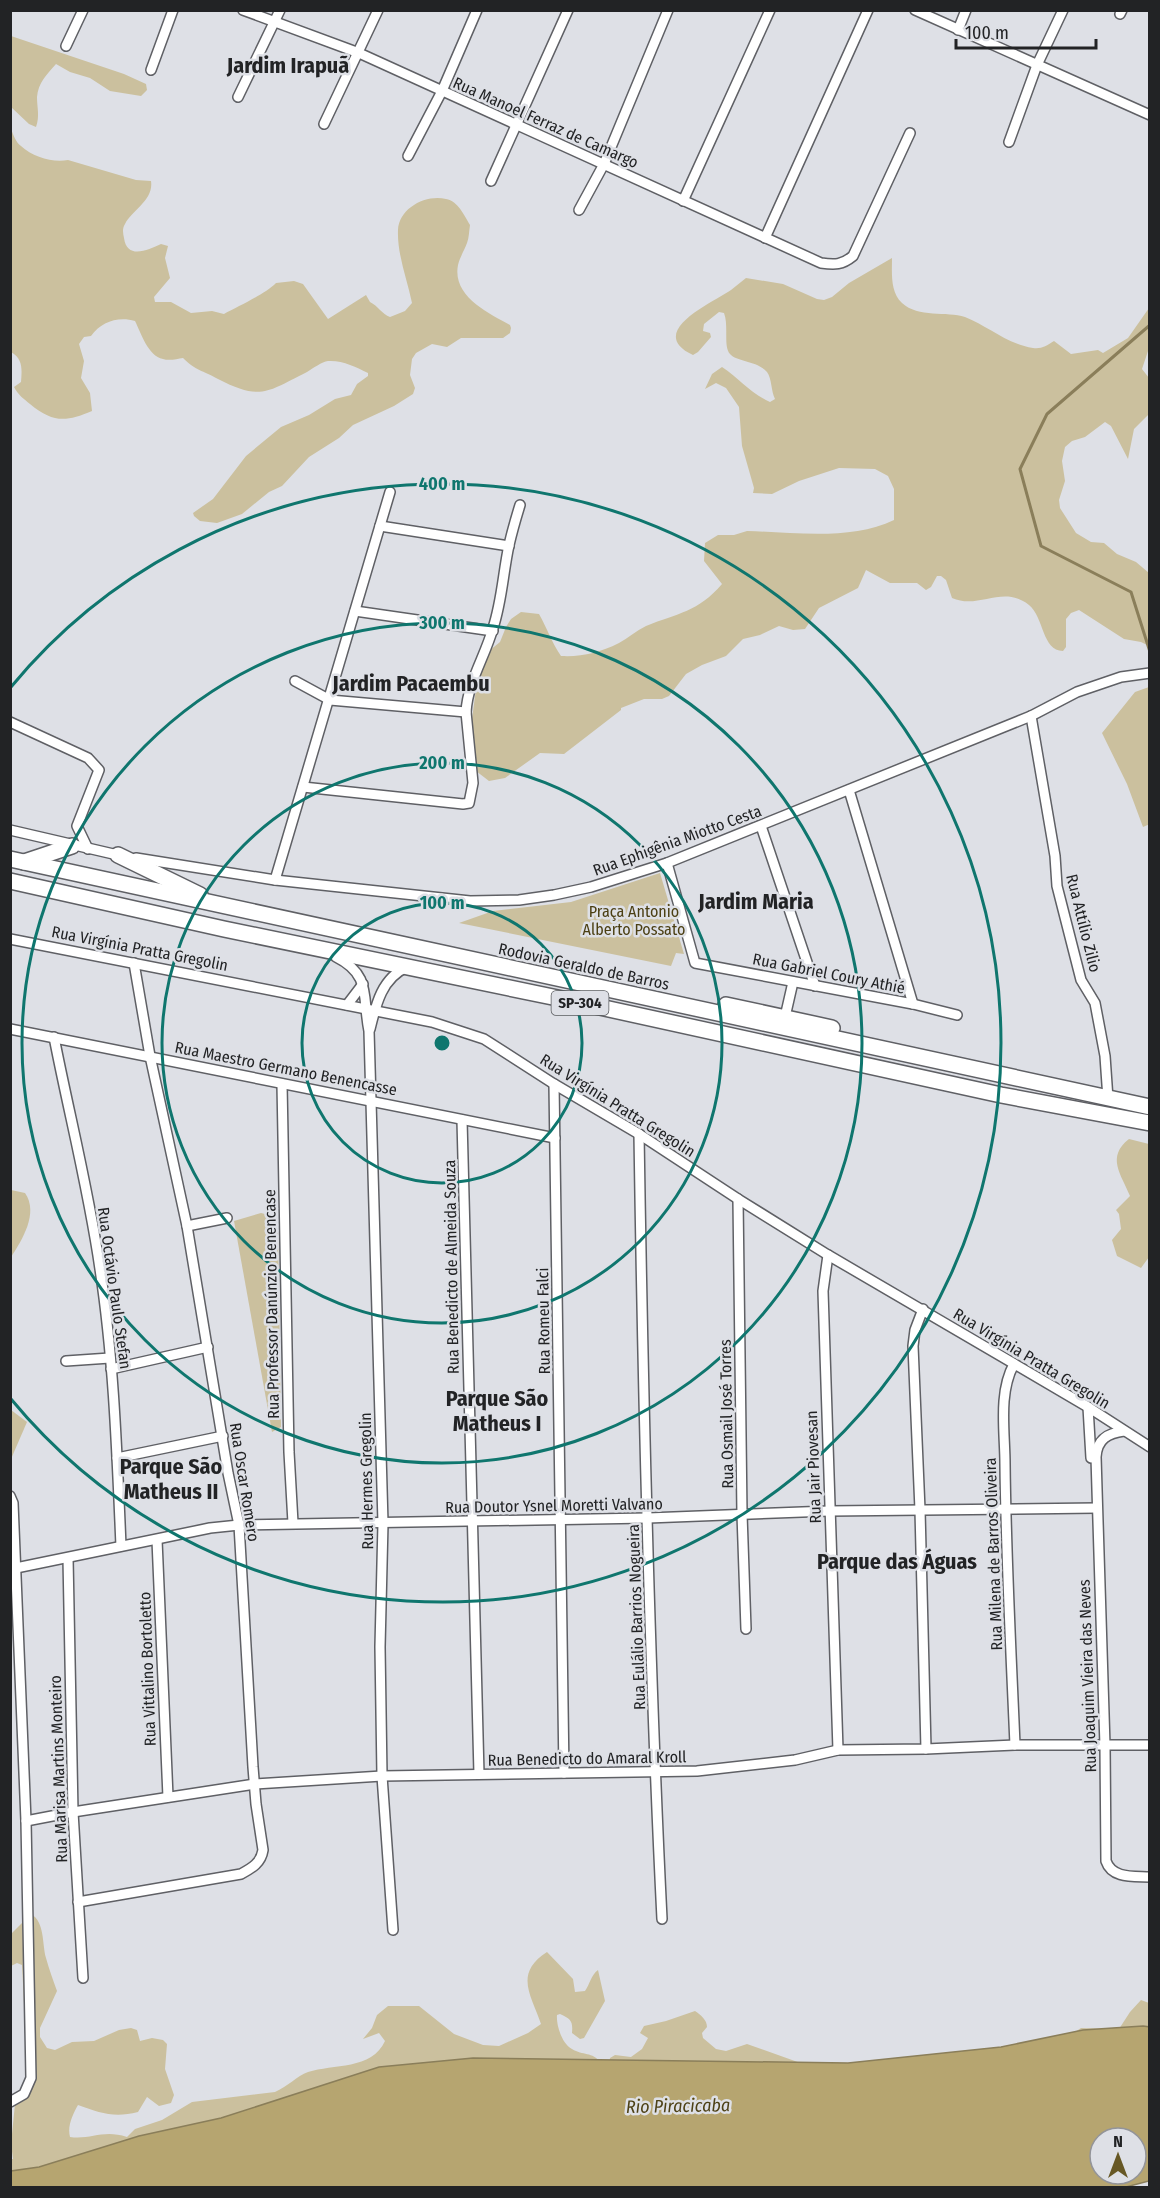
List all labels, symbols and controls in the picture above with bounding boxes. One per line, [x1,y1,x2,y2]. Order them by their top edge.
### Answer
scale bar [956,12,1096,50]
text: 100 m [965,22,1009,44]
district label: Jardim Irapuã [226,52,349,79]
street label: Rua Manoel Ferraz de Camargo [450,73,641,172]
text: 400 m [419,473,465,495]
text: 300 m [418,612,465,634]
district label: Jardim Pacaembu [331,670,490,697]
text: 200 m [418,752,465,774]
street label: Rua Ephigênia Miotto Cesta [590,801,764,880]
street label: Rua Attílio Zilio [1062,872,1105,974]
district label: Jardim Maria [697,888,814,915]
text: 100 m [420,892,464,914]
park label: Praça Antonio Alberto Possato [583,902,685,939]
street label: Rua Virgínia Pratta Gregolin [50,922,230,975]
street label: Rodovia Geraldo de Barros [497,939,671,994]
street label: Rua Gabriel Coury Athié [751,949,907,998]
road number: SP-304 [552,991,608,1015]
centre of rings [432,1033,452,1053]
street label: Rua Maestro Germano Benencasse [173,1038,399,1099]
street label: Rua Virgínia Pratta Gregolin [537,1050,699,1161]
street label: Rua Benedicto de Almeida Souza [440,1160,463,1374]
street label: Rua Professor Danúnzio Benencase [260,1189,283,1419]
street label: Rua Octávio Paulo Stefan [94,1206,135,1370]
street label: Rua Romeu Falci [533,1267,554,1374]
street label: Rua Virgínia Pratta Gregolin [950,1304,1114,1413]
street label: Rua Osmail José Torres [716,1339,737,1489]
district label: Parque São Matheus I [446,1385,549,1437]
street label: Rua Jair Piovesan [802,1410,825,1524]
street label: Rua Hermes Gregolin [356,1412,377,1550]
street label: Rua Oscar Romero [226,1421,263,1543]
district label: Parque São Matheus II [120,1453,223,1505]
street label: Rua Milena de Barros Oliveira [981,1457,1006,1651]
street label: Rua Doutor Ysnel Moretti Valvano [445,1494,663,1517]
street label: Rua Eulálio Barrios Nogueira [624,1524,649,1710]
district label: Parque das Águas [817,1548,977,1575]
street label: Rua Joaquim Vieira das Neves [1075,1579,1100,1773]
street label: Rua Vittalino Bortoletto [135,1591,160,1747]
street label: Rua Marisa Martins Monteiro [46,1675,71,1863]
street label: Rua Benedicto do Amaral Kroll [487,1747,687,1770]
water label: Rio Piracicaba [626,2094,730,2118]
north arrow [1088,2126,1148,2186]
text: N [1113,2132,1123,2151]

